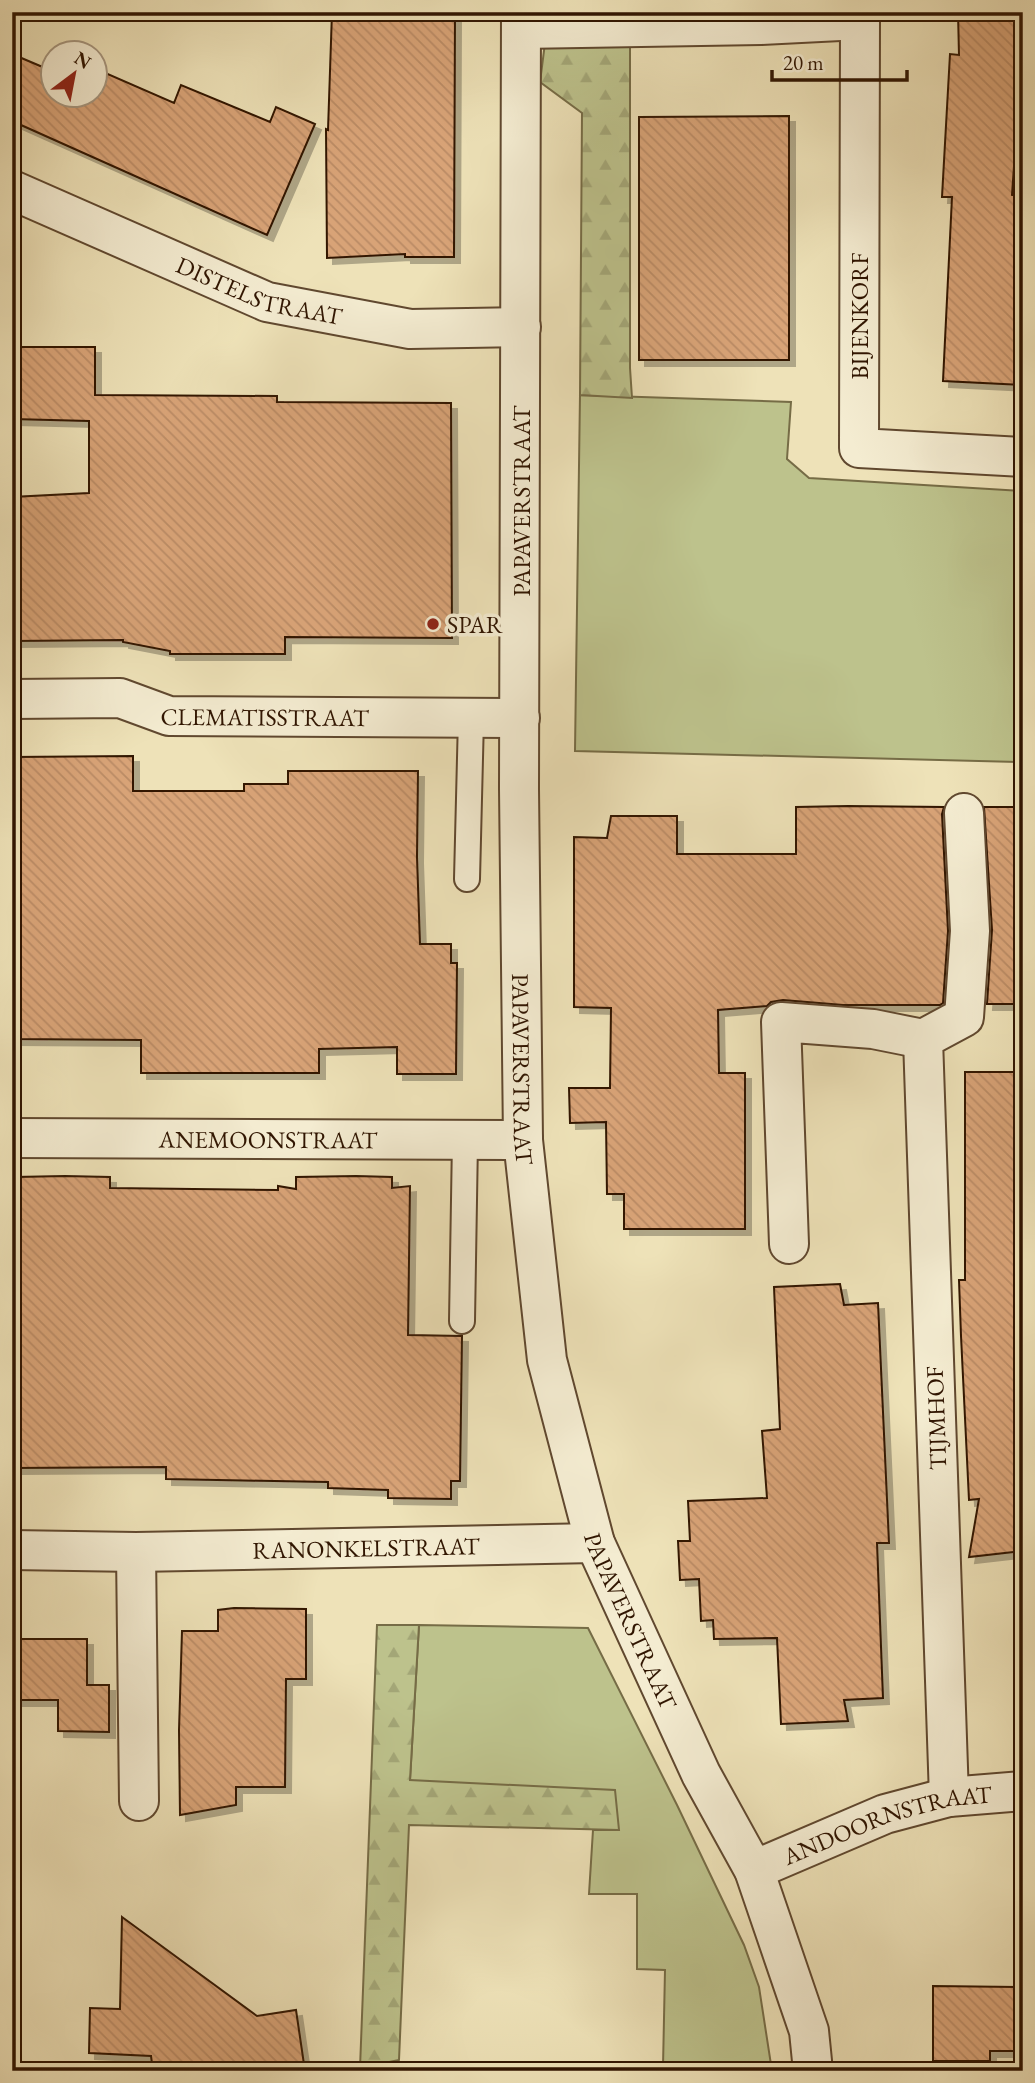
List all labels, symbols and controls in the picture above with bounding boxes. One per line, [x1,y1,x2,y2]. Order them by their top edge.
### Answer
north arrow [38,38,108,108]
scale bar [772,38,907,82]
text: N [70,45,96,75]
text: 20 m [783,49,824,76]
street label: DISTELSTRAAT [172,249,346,332]
street label: BIJENKORF [844,252,875,380]
street label: PAPAVERSTRAAT [506,405,537,597]
place label: SPAR [447,609,504,640]
marker: SPAR [425,616,441,632]
street label: CLEMATISSTRAAT [161,700,370,733]
street label: PAPAVERSTRAAT [506,973,541,1167]
street label: ANEMOONSTRAAT [158,1123,378,1155]
street label: TIJMHOF [919,1365,953,1471]
street label: PAPAVERSTRAAT [577,1529,685,1715]
street label: RANONKELSTRAAT [252,1530,481,1565]
street label: ANDOORNSTRAAT [777,1778,994,1872]

